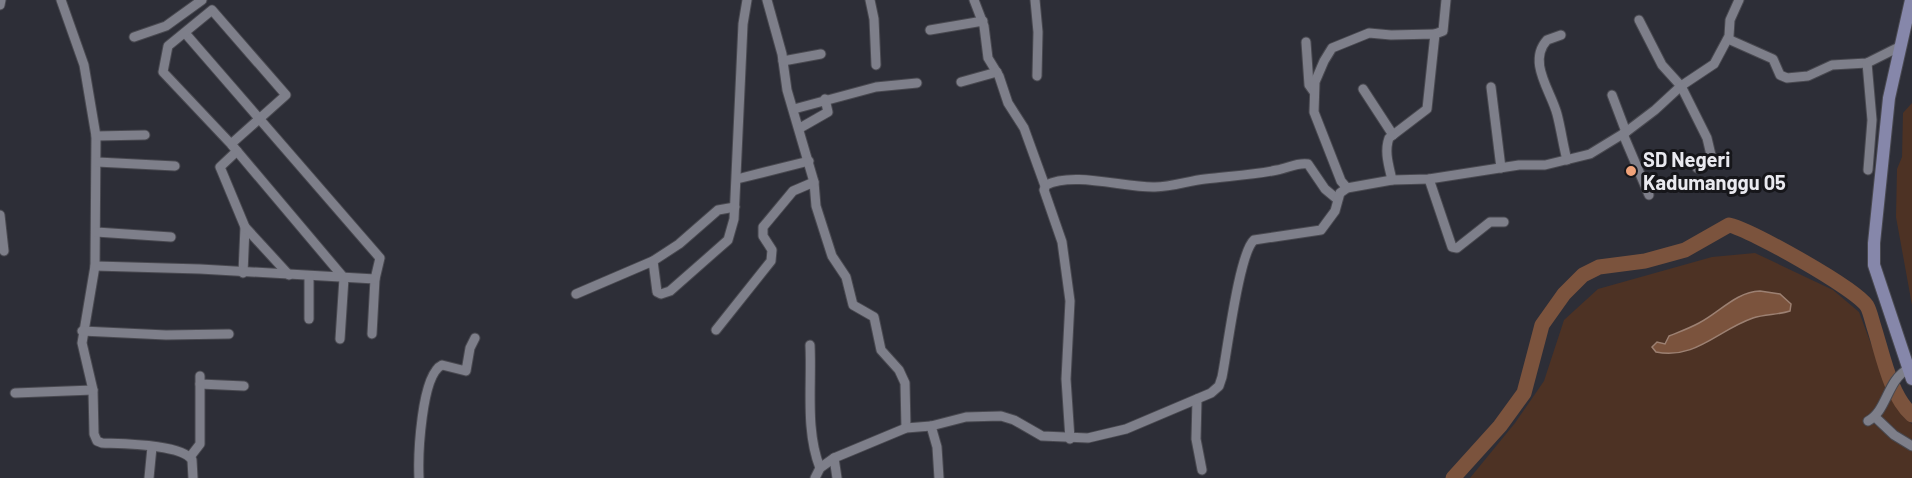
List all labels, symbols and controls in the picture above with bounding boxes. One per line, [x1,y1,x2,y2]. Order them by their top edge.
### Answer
place label: SD Negeri Kadumanggu 05 [1643,147,1786,194]
marker: SD Negeri Kadumanggu 05 [1624,164,1638,178]

